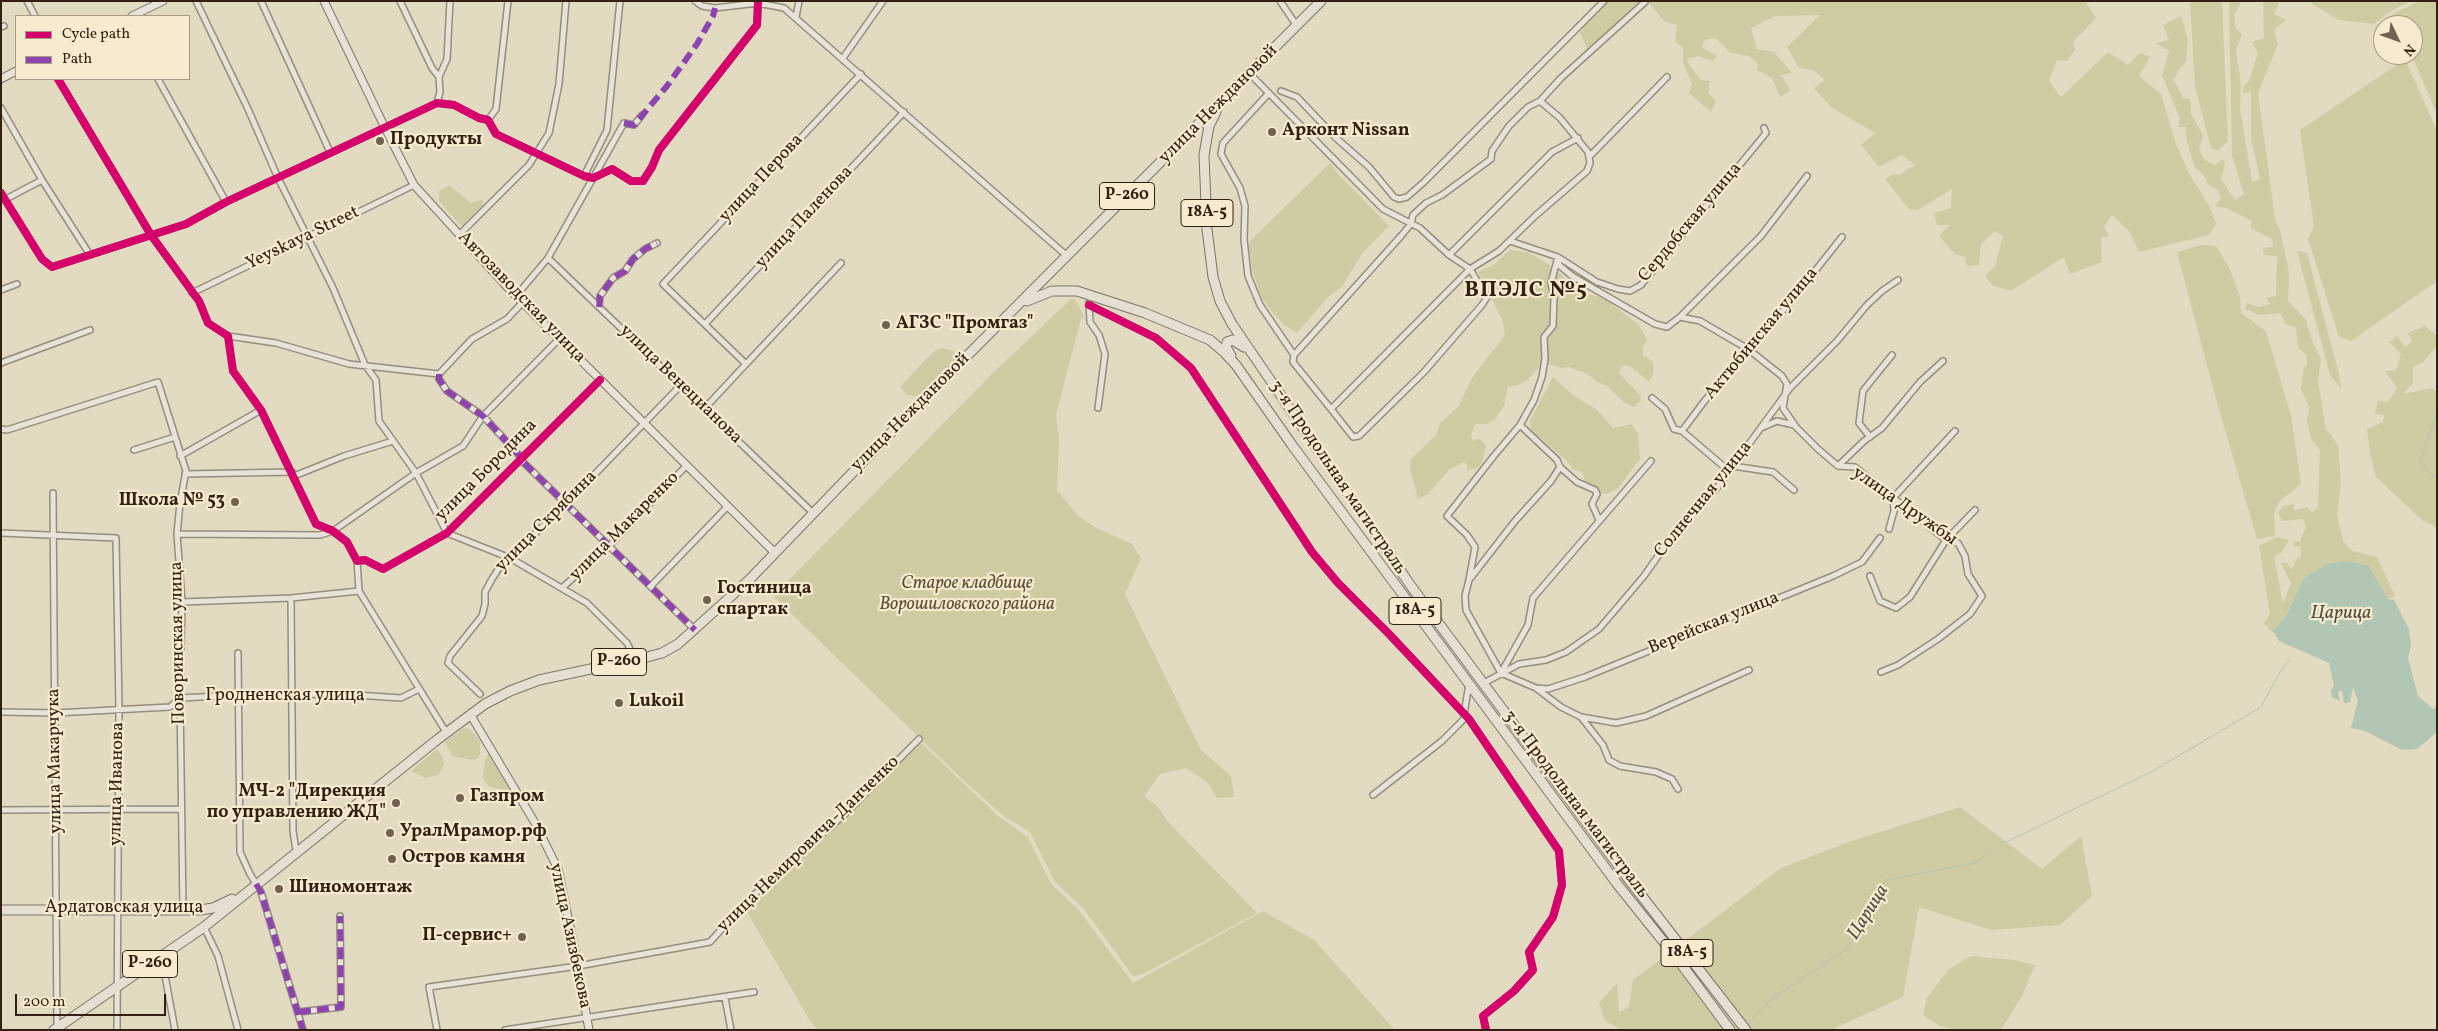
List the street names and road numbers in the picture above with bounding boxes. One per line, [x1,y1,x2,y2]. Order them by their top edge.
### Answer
street label: улица Неждановой [1155,41,1283,169]
street label: улица Перова [715,130,809,228]
street label: Сердобская улица [1635,159,1747,287]
street label: улица Паленова [752,162,858,274]
road number: Р-260 [1100,182,1154,210]
road number: 18А-5 [1181,200,1233,227]
street label: Yeyskaya Street [243,202,363,276]
street label: Автозаводская улица [452,228,590,368]
street label: Актюбинская улица [1700,263,1824,405]
street label: улица Венецианова [614,321,746,449]
street label: улица Неждановой [847,349,975,477]
street label: 3-я Продольная магистраль [1264,377,1410,579]
street label: улица Бородина [432,416,542,526]
street label: Солнечная улица [1651,438,1757,562]
street label: улица Дружбы [1847,463,1961,551]
street label: улица Скрябина [492,467,602,577]
street label: улица Макаренко [566,468,684,586]
street label: Поворинская улица [167,561,191,725]
street label: Верейская улица [1645,588,1783,660]
road number: 18А-5 [1389,598,1441,624]
road number: Р-260 [592,649,646,676]
street label: Гродненская улица [205,686,365,708]
street label: улица Макарчука [44,688,68,834]
street label: 3-я Продольная магистраль [1497,707,1653,903]
street label: улица Иванова [106,722,130,846]
street label: улица Немировича-Данченко [713,752,905,938]
street label: улица Азизбекова [543,861,595,1011]
street label: Ардатовская улица [45,898,203,920]
road number: 18А-5 [1661,940,1713,966]
road number: Р-260 [122,951,178,978]

